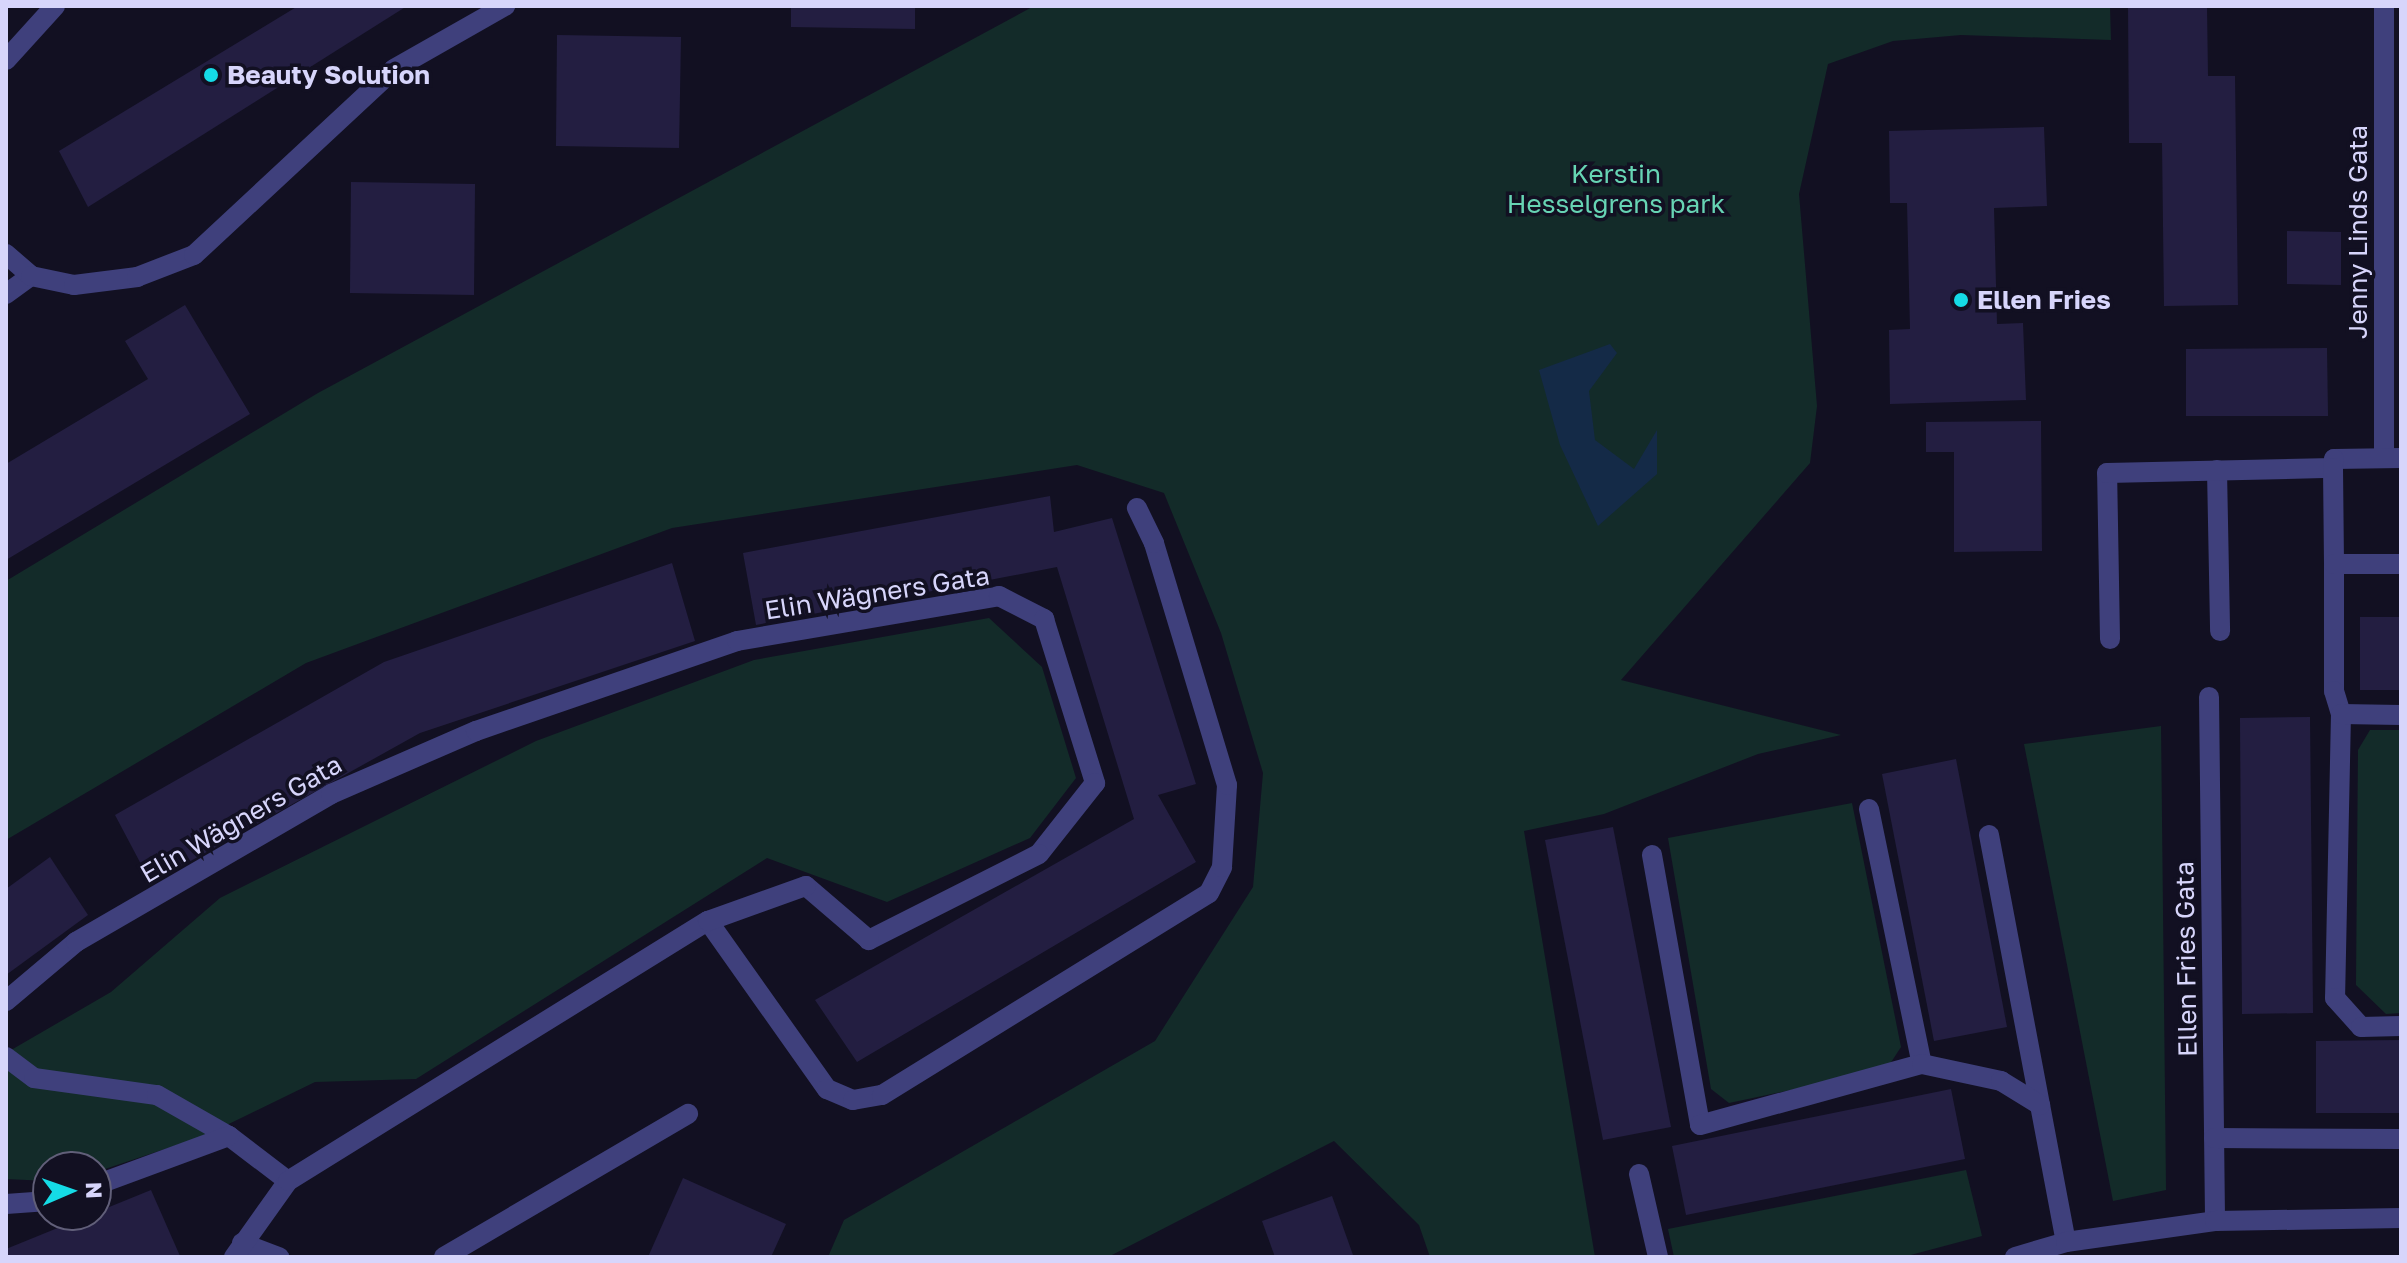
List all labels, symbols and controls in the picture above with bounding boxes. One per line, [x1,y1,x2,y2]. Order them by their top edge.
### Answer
place label: Beauty Solution [227,59,430,91]
marker: Beauty Solution [202,66,220,84]
street label: Jenny Linds Gata [2342,125,2374,339]
park label: Kerstin Hesselgrens park [1507,158,1725,220]
place label: Ellen Fries [1977,284,2111,316]
marker: Ellen Fries [1952,291,1970,309]
street label: Elin Wägners Gata [762,560,992,626]
street label: Elin Wägners Gata [135,749,347,889]
street label: Ellen Fries Gata [2169,861,2203,1057]
north arrow [32,1151,112,1231]
text: N [81,1181,108,1199]

